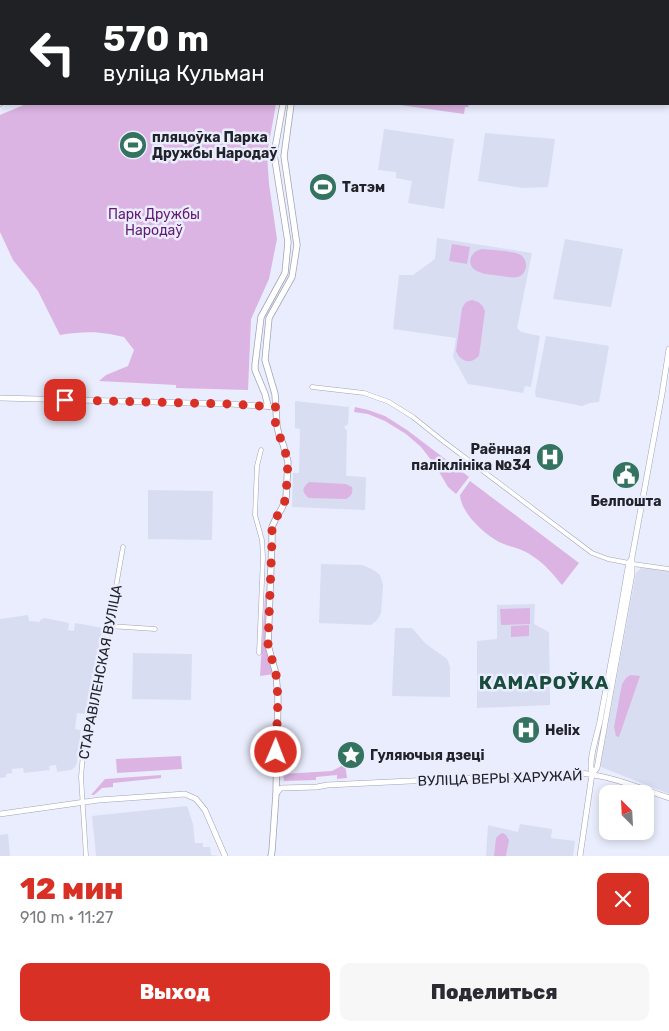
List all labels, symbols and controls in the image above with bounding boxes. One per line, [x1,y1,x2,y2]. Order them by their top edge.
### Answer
text: 570 m [103,18,209,60]
icon: left [20,20,85,85]
text: вуліца Кульман [103,60,265,87]
place label: пляцоўка Парка Дружбы Народаў [152,129,278,162]
sports icon: пляцоўка Парка Дружбы Народаў [118,130,148,160]
sports icon: Татэм [308,172,338,202]
place label: Татэм [342,179,385,196]
park label: Парк Дружбы Народаў [108,206,200,239]
pin [44,379,86,421]
icon: arrive [51,386,79,414]
place label: Раённая паліклініка №34 [411,441,531,474]
hospital icon: Раённая паліклініка №34 [535,442,565,472]
public building icon: Белпошта [611,460,641,490]
place label: Белпошта [590,493,662,510]
street label: СТАРАВІЛЕНСКАЯ ВУЛІЦА [75,583,126,761]
district label: КАМАРОЎКА [479,671,609,694]
hospital icon: Helix [511,715,541,745]
place label: Helix [545,722,581,739]
position arrow [249,725,301,777]
place icon: Гуляючыя дзеці [336,740,366,770]
place label: Гуляючыя дзеці [370,747,485,764]
street label: ВУЛІЦА ВЕРЫ ХАРУЖАЙ [417,766,583,790]
north arrow [599,785,654,840]
map controls [599,785,654,840]
text: 12 мин [20,871,123,907]
button: close [597,873,649,925]
text: 910 m · 11:27 [20,908,113,927]
button: Выход [20,963,330,1021]
button: Поделиться [340,963,649,1021]

